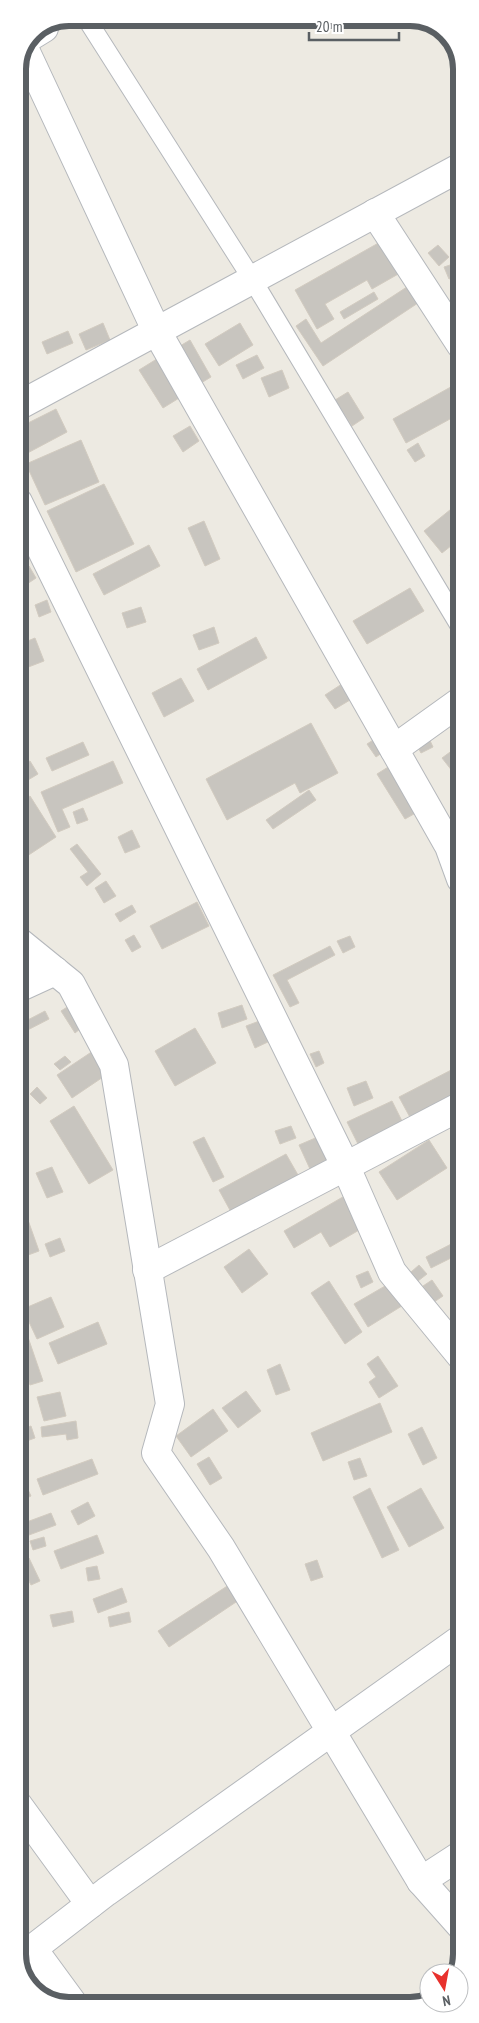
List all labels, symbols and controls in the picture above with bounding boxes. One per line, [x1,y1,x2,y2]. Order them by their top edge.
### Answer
scale bar [309,10,399,42]
text: 20 m [316,17,342,36]
north arrow [419,1963,469,2013]
text: N [441,1991,452,2010]

